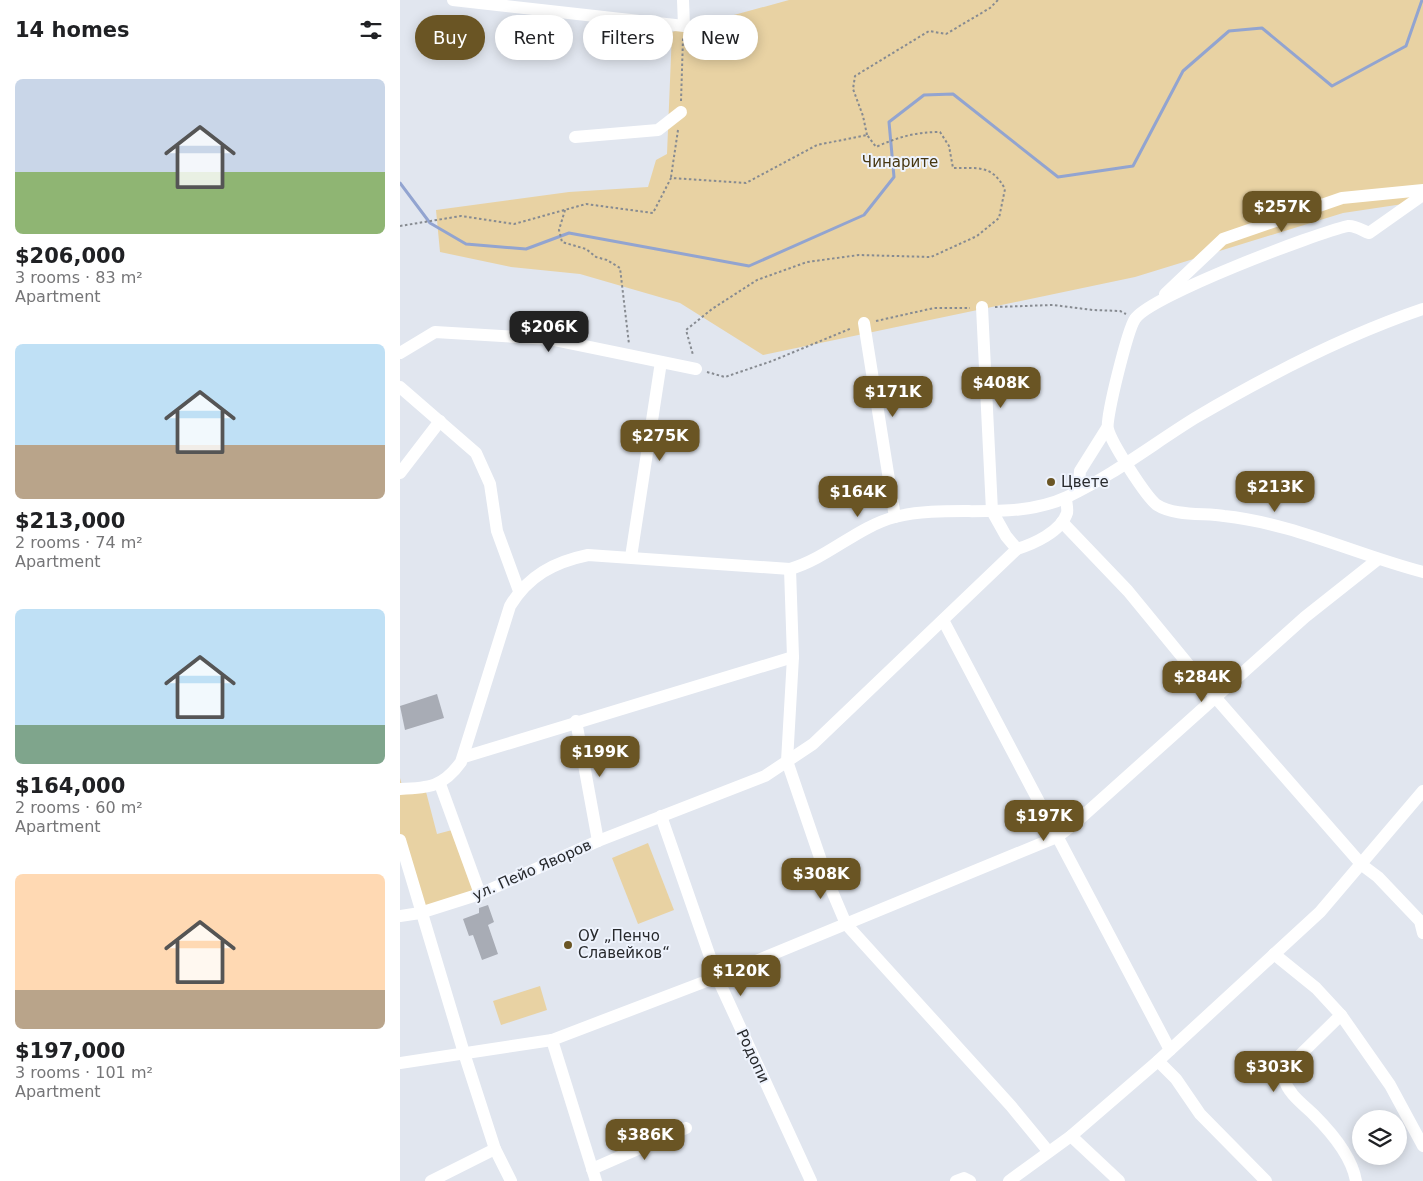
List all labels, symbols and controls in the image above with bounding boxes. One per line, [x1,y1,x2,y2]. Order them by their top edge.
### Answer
chip: Buy [415,15,485,60]
chip: Rent [495,15,573,60]
chip: Filters [583,15,673,60]
chip: New [683,15,758,60]
icon: filters [357,16,385,44]
text: 14 homes [15,18,130,42]
icon: home [155,112,245,202]
park label: Чинарите [862,153,938,171]
pin: $257K [1247,190,1317,233]
text: $257K [1254,197,1310,216]
text: $206,000 [15,244,125,268]
text: 3 rooms · 83 m² [15,268,143,287]
text: Apartment [15,287,101,306]
pin: $206K [514,310,584,353]
text: $206K [521,317,577,336]
pin: $408K [966,366,1036,409]
text: $408K [973,373,1029,392]
pin: $171K [858,376,928,418]
icon: home [155,377,245,467]
text: $171K [865,382,921,401]
pin: $275K [625,420,695,462]
text: $275K [632,426,688,445]
pin: $213K [1240,470,1310,513]
place label: Цвете [1061,473,1109,491]
pin: $164K [823,476,893,518]
marker: Цвете [1045,476,1057,488]
text: $213K [1247,477,1303,496]
text: $164K [830,482,886,501]
text: $213,000 [15,509,125,533]
text: 2 rooms · 74 m² [15,533,143,552]
text: Apartment [15,552,101,571]
icon: home [155,642,245,732]
pin: $284K [1167,660,1237,703]
text: $284K [1174,667,1230,686]
pin: $199K [565,736,635,778]
text: $199K [572,742,628,761]
text: $164,000 [15,774,125,798]
text: 2 rooms · 60 m² [15,798,143,817]
pin: $197K [1009,800,1079,842]
text: $197K [1016,806,1072,825]
text: Apartment [15,817,101,836]
street label: ул. Пейо Яворов [470,836,594,904]
pin: $308K [786,858,856,900]
text: $308K [793,864,849,883]
icon: home [155,907,245,997]
place label: ОУ „Пенчо Славейков“ [578,927,670,962]
marker: ОУ „Пенчо Славейков“ [562,939,574,951]
pin: $120K [706,954,776,997]
text: $120K [713,961,769,980]
street label: Родопи [733,1026,773,1086]
text: $197,000 [15,1039,125,1063]
pin: $303K [1239,1050,1309,1093]
text: $303K [1246,1057,1302,1076]
text: 3 rooms · 101 m² [15,1063,153,1082]
text: Apartment [15,1082,101,1101]
map controls [1352,1110,1407,1165]
button: layers [1352,1110,1407,1165]
pin: $386K [610,1118,680,1161]
text: $386K [617,1125,673,1144]

